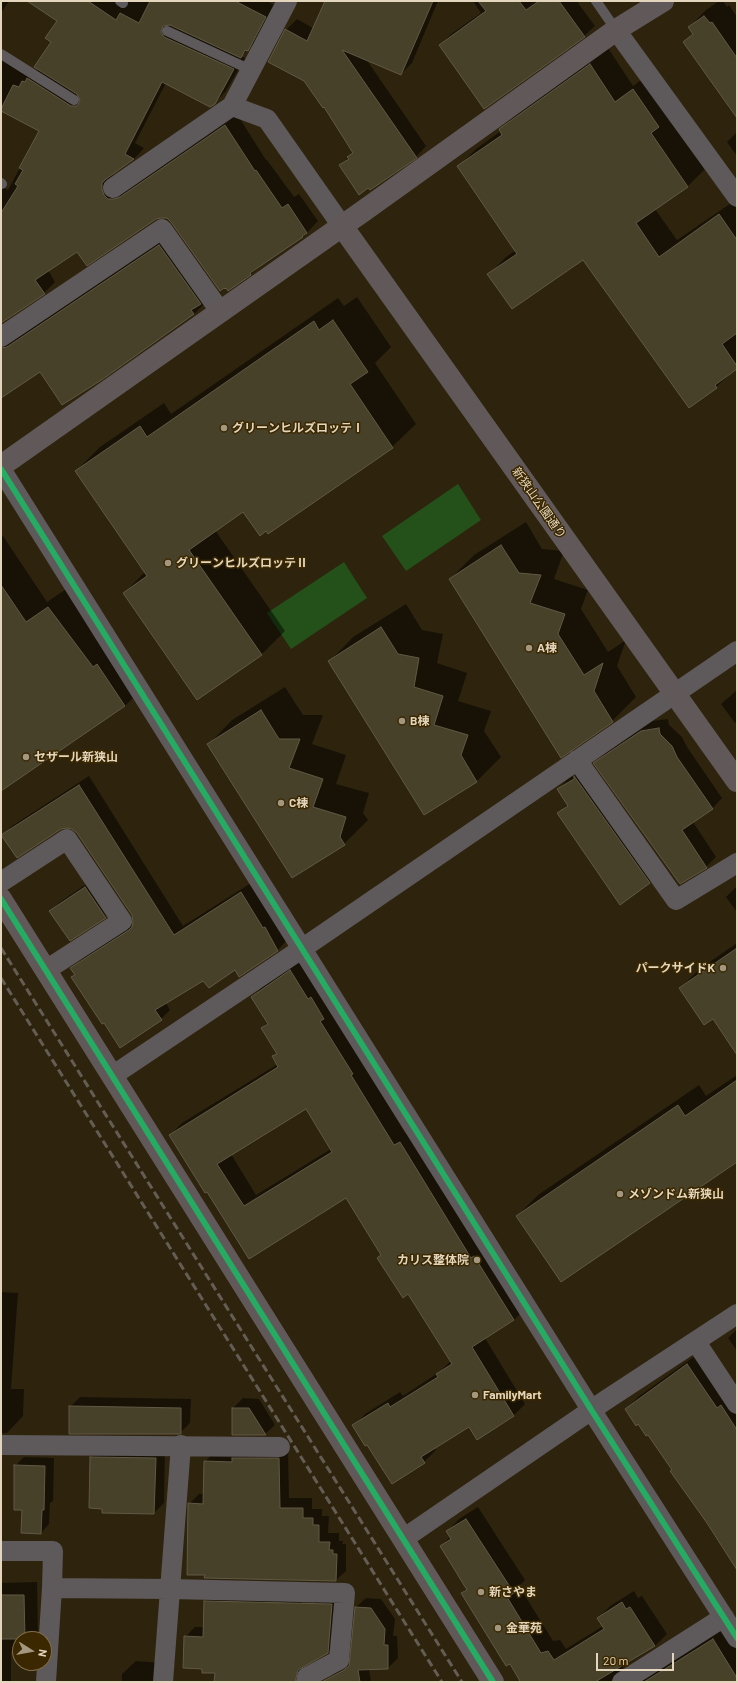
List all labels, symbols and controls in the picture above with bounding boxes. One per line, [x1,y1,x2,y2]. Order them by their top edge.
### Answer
place label: グリーンヒルズロッテⅠ [232,421,364,435]
marker: グリーンヒルズロッテⅠ [219,423,229,433]
street label: 新狭山公園通り [509,464,569,542]
place label: グリーンヒルズロッテⅡ [176,556,308,570]
marker: グリーンヒルズロッテⅡ [163,558,173,568]
place label: A棟 [537,641,557,655]
marker: A棟 [524,643,534,653]
place label: B棟 [410,714,429,728]
marker: B棟 [397,716,407,726]
place label: セザール新狭山 [34,750,118,764]
marker: セザール新狭山 [21,752,31,762]
place label: C棟 [289,796,308,810]
marker: C棟 [276,798,286,808]
place label: パークサイドK [635,961,715,975]
marker: パークサイドK [718,963,728,973]
place label: メゾンドム新狭山 [628,1187,724,1201]
marker: メゾンドム新狭山 [615,1189,625,1199]
place label: カリス整体院 [397,1253,469,1267]
marker: カリス整体院 [472,1255,482,1265]
place label: FamilyMart [483,1388,542,1402]
marker: FamilyMart [470,1390,480,1400]
place label: 新さやま [489,1585,537,1599]
marker: 新さやま [476,1587,486,1597]
place label: 金華苑 [506,1621,542,1635]
marker: 金華苑 [493,1623,503,1633]
north arrow [12,1631,52,1671]
scale bar [598,1645,676,1671]
text: N [36,1648,50,1658]
text: 20 m [603,1653,629,1667]

